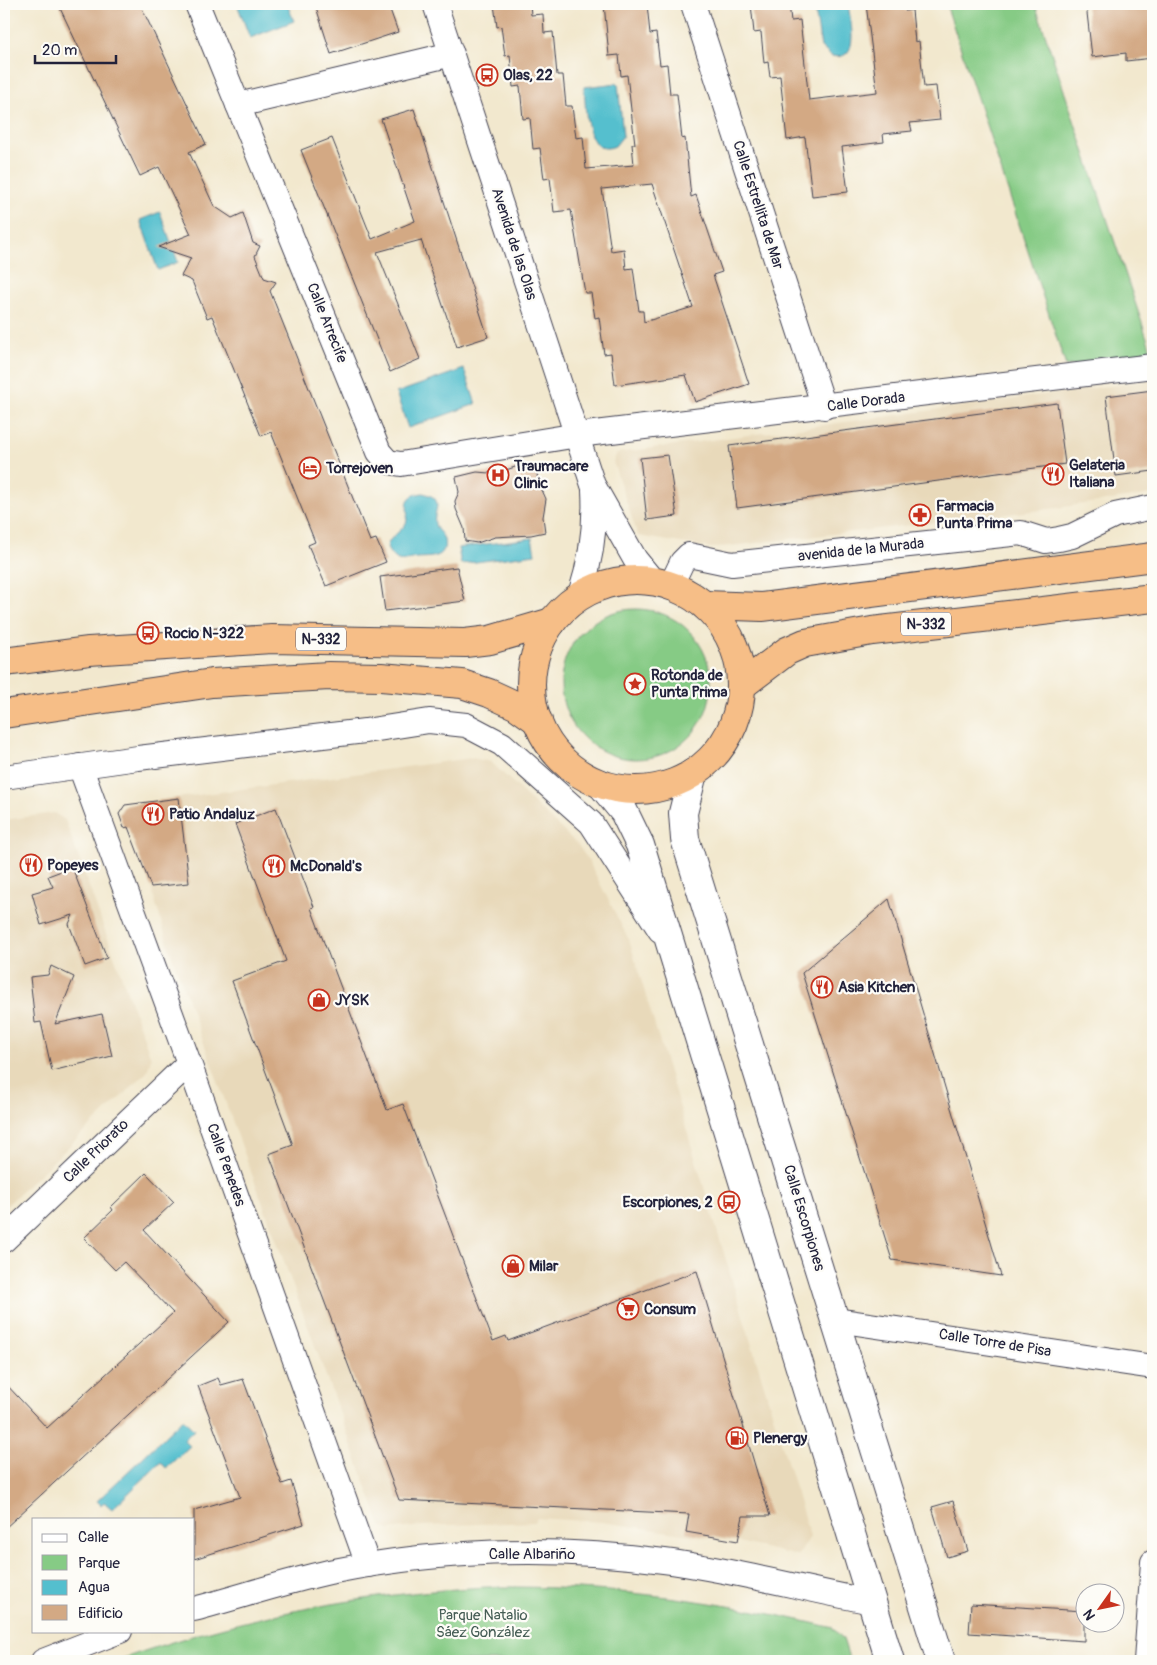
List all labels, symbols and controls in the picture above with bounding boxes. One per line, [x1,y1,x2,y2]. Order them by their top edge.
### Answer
scale bar [35,32,116,64]
text: 20 m [42,41,77,60]
bus stop icon: Olas, 22 [475,63,499,87]
place label: Olas, 22 [503,66,553,85]
street label: Calle Estrellita de Mar [728,138,788,272]
street label: Avenida de las Olas [487,185,541,303]
street label: Calle Arrecife [302,280,352,366]
street label: Calle Dorada [826,388,906,416]
hotel icon: Torrejoven [298,456,322,480]
place label: Gelateria Italiana [1069,456,1125,492]
place label: Traumacare Clinic [513,457,589,493]
place label: Torrejoven [325,459,394,478]
restaurant icon: Gelateria Italiana [1041,462,1065,486]
hospital icon: Traumacare Clinic [486,463,510,487]
place label: Farmacia Punta Prima [936,497,1012,533]
pharmacy icon: Farmacia Punta Prima [908,503,932,527]
street label: avenida de la Murada [797,534,925,566]
road number: N-332 [901,612,951,636]
bus stop icon: Rocio N-322 [136,621,160,645]
place label: Rocio N-322 [164,624,244,643]
road number: N-332 [296,628,346,650]
place label: Rotonda de Punta Prima [651,666,727,702]
place icon: Rotonda de Punta Prima [623,672,647,696]
restaurant icon: Patio Andaluz [141,802,165,826]
place label: Patio Andaluz [169,805,255,824]
restaurant icon: Popeyes [19,853,43,877]
restaurant icon: McDonald's [262,854,286,878]
place label: Popeyes [47,856,99,875]
place label: McDonald's [290,857,362,876]
restaurant icon: Asia Kitchen [810,975,834,999]
place label: Asia Kitchen [838,978,916,997]
shop icon: JYSK [307,988,331,1012]
place label: JYSK [335,991,369,1010]
street label: Calle Priorato [59,1115,133,1187]
street label: Calle Penedes [202,1121,250,1209]
street label: Calle Escorpiones [779,1163,829,1274]
bus stop icon: Escorpiones, 2 [717,1190,741,1214]
place label: Escorpiones, 2 [623,1193,713,1212]
shop icon: Milar [501,1254,525,1278]
place label: Milar [529,1257,559,1276]
supermarket icon: Consum [616,1297,640,1321]
place label: Consum [644,1300,696,1319]
street label: Calle Torre de Pisa [937,1325,1053,1361]
fuel station icon: Plenergy [725,1426,749,1450]
place label: Plenergy [753,1429,808,1448]
legend [32,1518,195,1632]
text: Calle [78,1528,109,1547]
street label: Calle Albariño [489,1545,575,1564]
text: Parque [78,1554,121,1573]
text: Agua [78,1578,110,1597]
north arrow [1074,1582,1124,1632]
text: Edificio [78,1604,123,1623]
park label: Parque Natalio Sáez González [436,1606,530,1642]
text: N [1080,1606,1099,1623]

